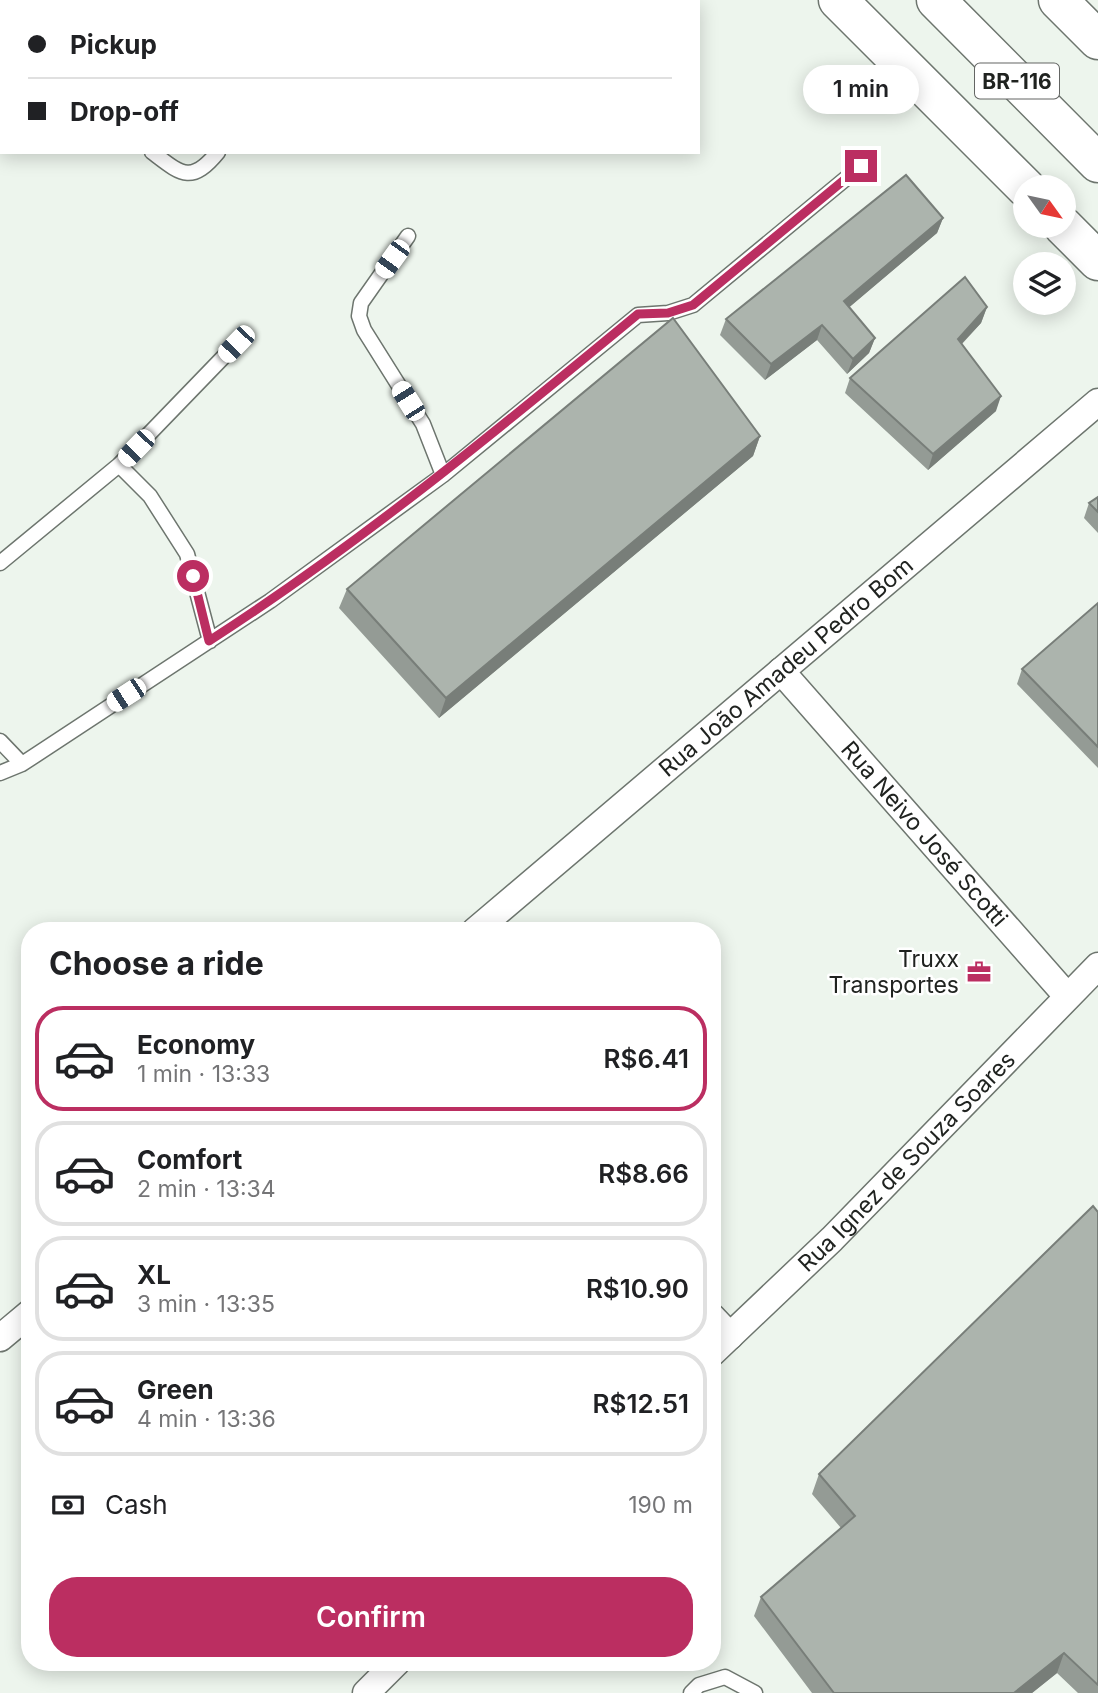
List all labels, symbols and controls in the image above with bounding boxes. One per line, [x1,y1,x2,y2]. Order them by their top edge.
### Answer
text: Pickup [70,29,157,60]
callout: 1 min [803,64,919,114]
road number: BR-116 [975,64,1059,98]
text: 1 min [833,75,889,103]
text: Drop-off [70,96,179,127]
route end [845,150,877,182]
north arrow [1013,175,1076,238]
map controls [1013,175,1076,315]
car [372,236,413,282]
button: layers [1013,252,1076,315]
car [214,322,259,366]
car [388,378,429,424]
car [114,426,159,470]
street label: Rua João Amadeu Pedro Bom [653,551,919,783]
route start [177,560,209,592]
car [103,675,150,715]
street label: Rua Neivo José Scotti [835,735,1013,932]
text: Choose a ride [49,944,264,983]
place label: Truxx Transportes [828,945,959,999]
office icon: Truxx Transportes [965,958,993,986]
icon: car [53,1027,116,1090]
text: Economy [137,1029,255,1060]
text: R$6.41 [604,1043,689,1074]
street label: Rua Ignez de Souza Soares [792,1046,1021,1278]
text: 1 min · 13:33 [137,1060,270,1088]
icon: car [53,1142,116,1205]
text: Comfort [137,1144,242,1175]
text: R$8.66 [598,1158,689,1189]
text: 2 min · 13:34 [137,1175,276,1203]
icon: car [53,1257,116,1320]
text: XL [137,1259,171,1290]
text: R$10.90 [586,1273,689,1304]
text: 3 min · 13:35 [137,1290,275,1318]
icon: car [53,1372,116,1435]
text: Green [137,1374,214,1405]
text: R$12.51 [593,1388,689,1419]
text: 4 min · 13:36 [137,1405,276,1433]
icon: cash [49,1486,87,1524]
text: Cash [105,1489,168,1520]
text: 190 m [628,1491,693,1519]
button: Confirm [49,1577,693,1657]

